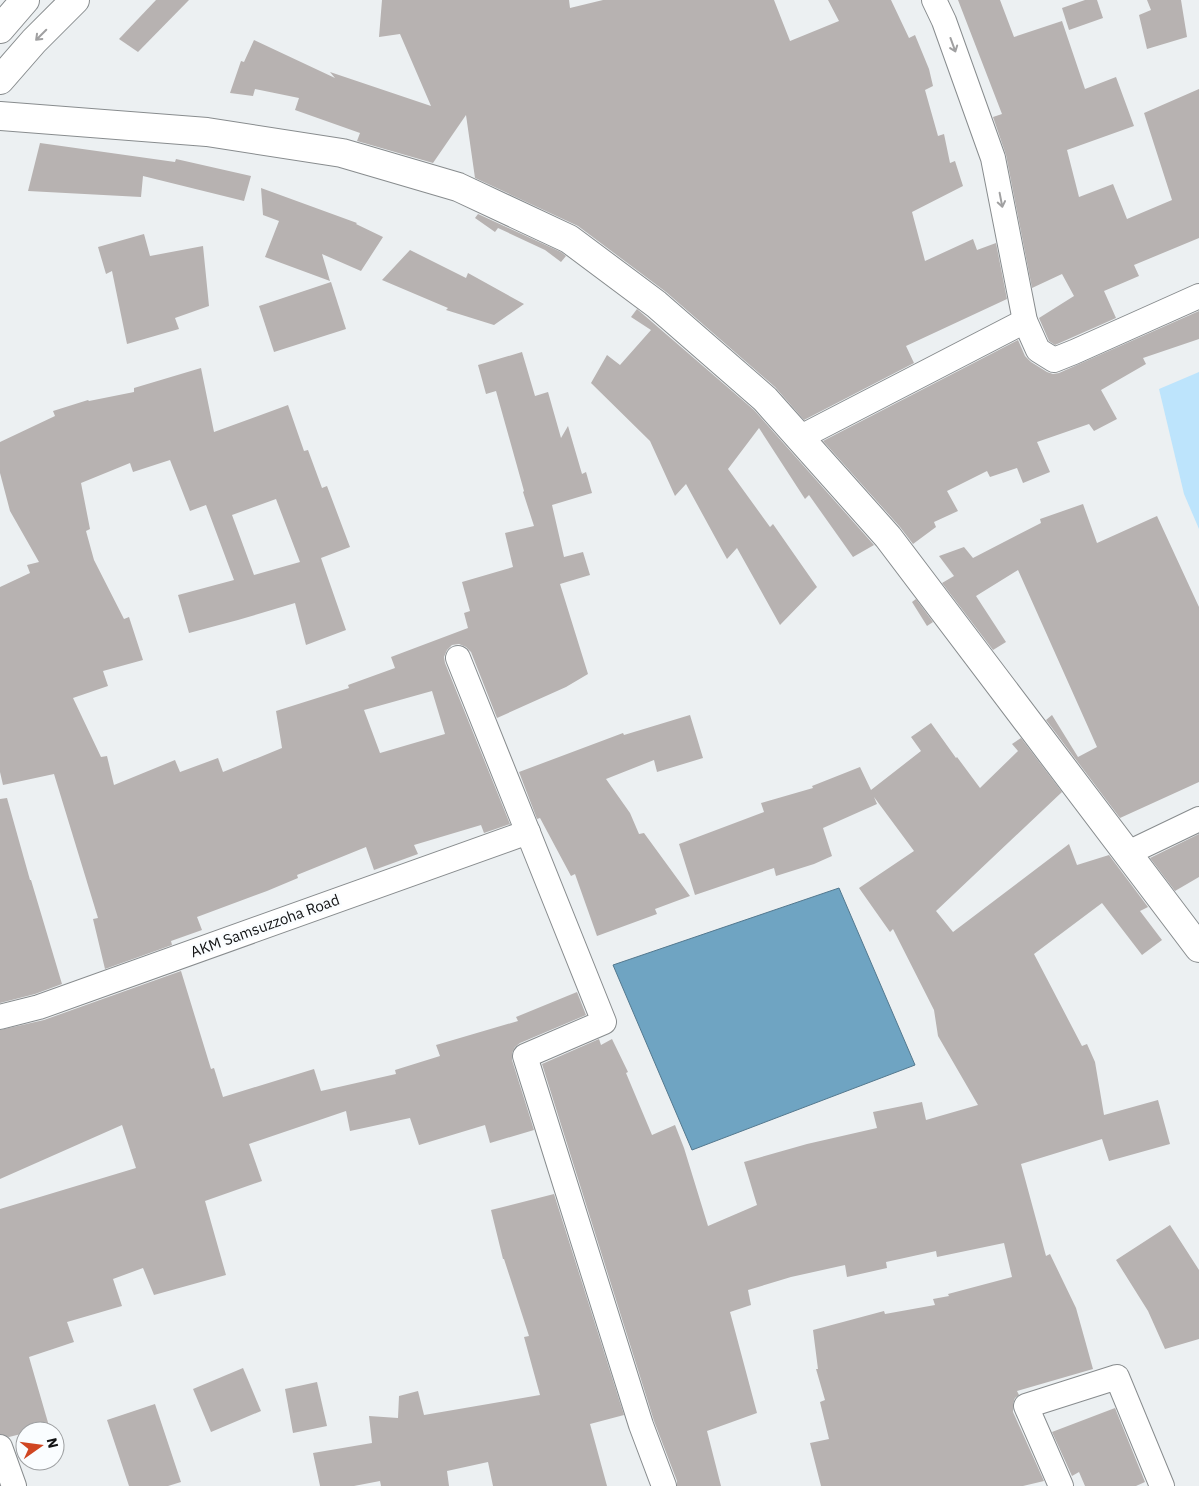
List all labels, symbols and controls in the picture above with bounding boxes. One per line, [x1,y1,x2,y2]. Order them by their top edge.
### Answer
one-way arrow [35,28,47,40]
one-way arrow [949,37,958,52]
one-way arrow [997,191,1007,207]
street label: AKM Samsuzzoha Road [188,890,342,961]
north arrow [15,1421,65,1471]
text: N [43,1436,63,1450]

